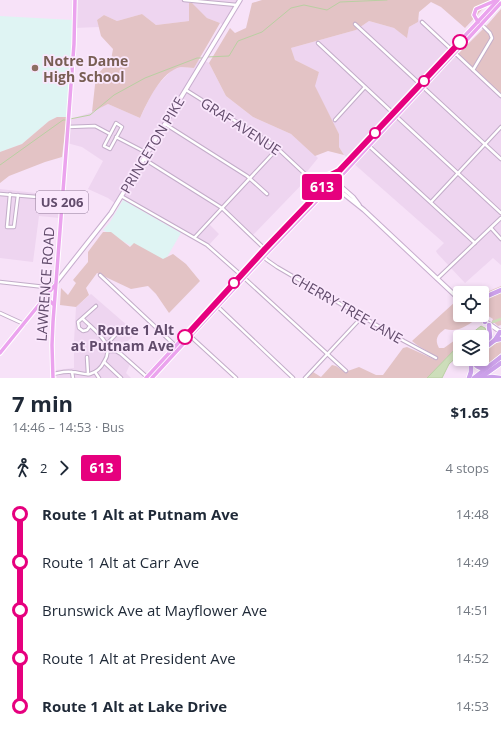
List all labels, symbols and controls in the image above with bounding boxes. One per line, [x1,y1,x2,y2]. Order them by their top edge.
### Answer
unlabelled marker [452,34,468,50]
place label: Notre Dame High School [43,51,128,86]
marker: Notre Dame High School [30,63,40,73]
unlabelled marker [418,75,430,87]
street label: PRINCETON PIKE [116,93,188,197]
street label: GRAF AVENUE [197,93,285,159]
unlabelled marker [369,127,381,139]
line badge: 613 [299,174,345,200]
text: 613 [310,177,334,196]
road number: US 206 [36,191,88,213]
street label: LAWRENCE ROAD [32,226,58,342]
street label: CHERRY TREE LANE [288,268,406,348]
unlabelled marker [228,277,240,289]
map controls [453,286,489,366]
button: locate [453,286,489,322]
place label: Route 1 Alt at Putnam Ave [71,320,174,355]
marker: Route 1 Alt at Putnam Ave [177,329,193,345]
button: layers [453,330,489,366]
text: 7 min [12,388,73,418]
text: $1.65 [450,402,489,422]
text: 14:46 – 14:53 · Bus [12,418,124,436]
icon: walk [12,457,34,479]
icon: forward [53,457,75,479]
text: 613 [89,458,113,477]
text: 2 [40,459,47,477]
text: 4 stops [445,459,489,477]
text: Route 1 Alt at Putnam Ave [42,504,239,524]
text: 14:48 [456,505,489,523]
text: Route 1 Alt at Carr Ave [42,552,199,572]
text: 14:49 [456,553,489,571]
text: Brunswick Ave at Mayflower Ave [42,600,267,620]
text: 14:51 [456,601,489,619]
text: Route 1 Alt at President Ave [42,648,236,668]
text: 14:52 [456,649,489,667]
text: Route 1 Alt at Lake Drive [42,696,227,716]
text: 14:53 [456,697,489,715]

